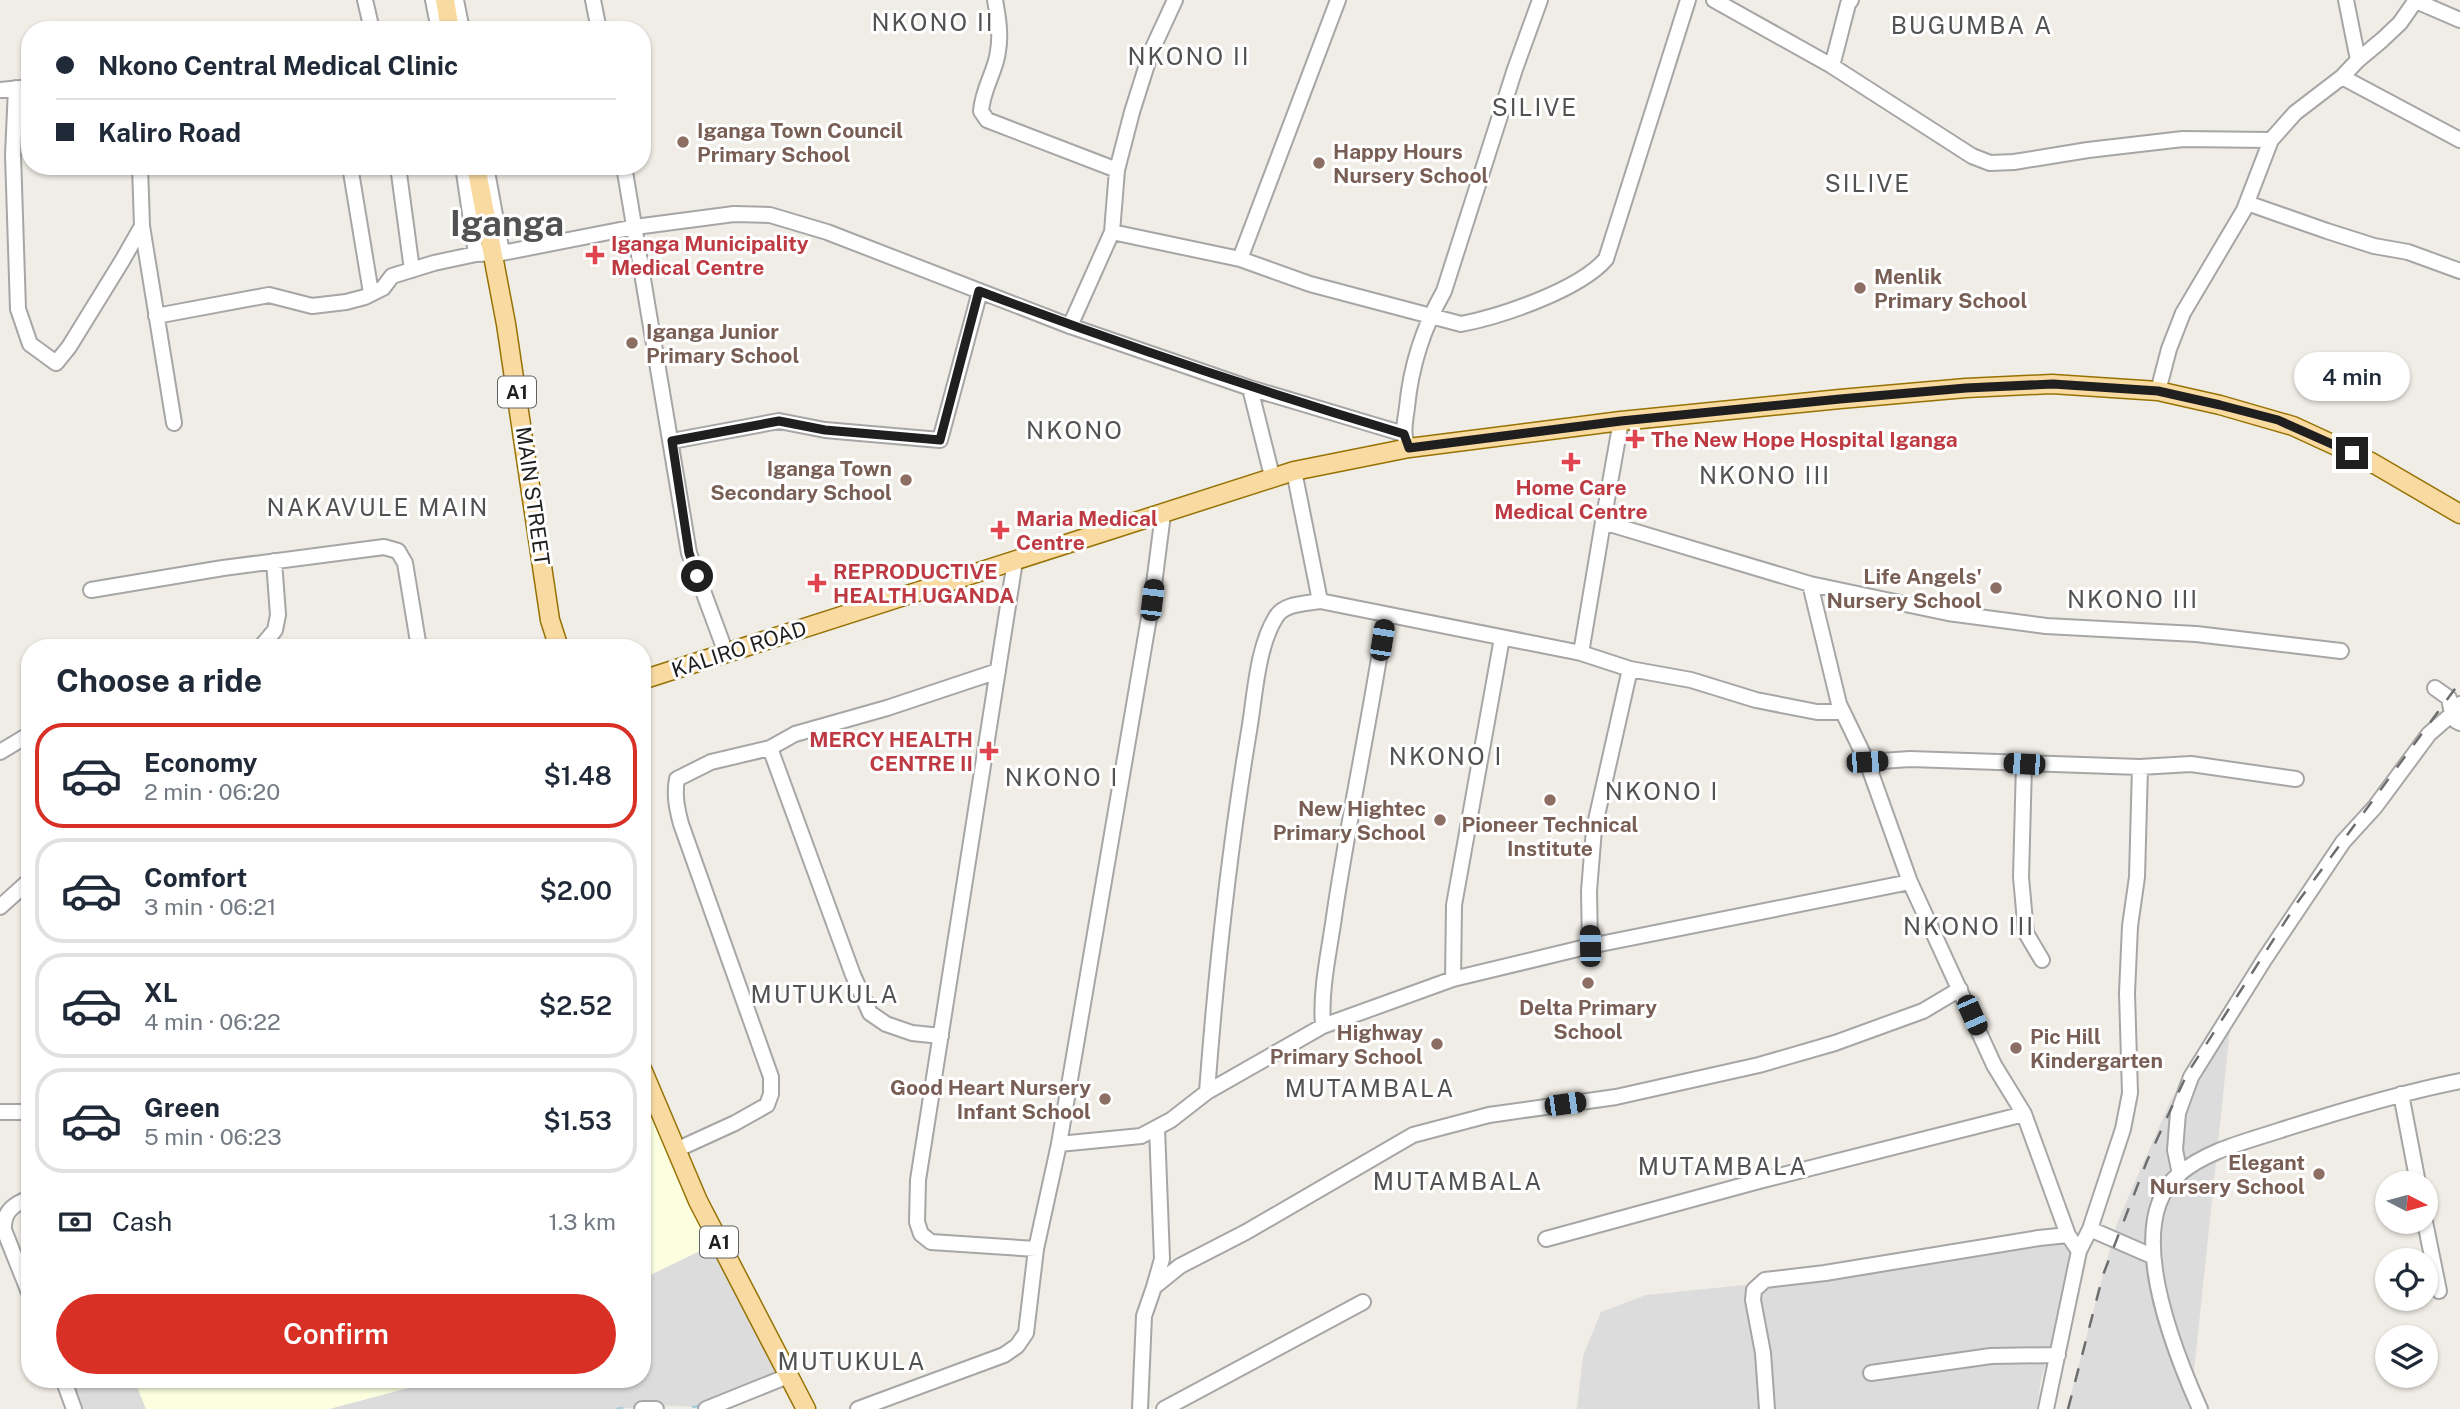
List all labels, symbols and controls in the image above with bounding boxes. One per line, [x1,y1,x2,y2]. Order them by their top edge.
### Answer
district label: NKONO II [871,8,995,36]
district label: BUGUMBA A [1891,11,2053,39]
district label: NKONO II [1127,42,1251,70]
text: Nkono Central Medical Clinic [98,50,458,81]
district label: SILIVE [1492,93,1578,121]
text: Kaliro Road [98,117,241,148]
place label: Iganga Town Council Primary School [697,118,903,167]
marker: Iganga Town Council Primary School [675,134,691,150]
place label: Happy Hours Nursery School [1333,139,1489,188]
marker: Happy Hours Nursery School [1311,155,1327,171]
district label: SILIVE [1825,169,1911,197]
district label: Iganga [450,203,564,244]
place label: Iganga Municipality Medical Centre [611,231,809,280]
marker: Iganga Municipality Medical Centre [585,245,605,265]
place label: Menlik Primary School [1874,264,2027,313]
marker: Menlik Primary School [1852,280,1868,296]
place label: Iganga Junior Primary School [646,319,799,368]
marker: Iganga Junior Primary School [624,335,640,351]
callout: 4 min [2294,351,2410,400]
text: 4 min [2322,363,2382,390]
road number: A1 [498,376,536,408]
district label: NKONO [1026,416,1124,444]
street label: MAIN STREET [511,425,555,567]
place label: The New Hope Hospital Iganga [1651,427,1958,452]
marker: The New Hope Hospital Iganga [1625,429,1645,449]
route end [2336,437,2368,469]
marker: Home Care Medical Centre [1561,452,1581,472]
place label: Iganga Town Secondary School [710,456,892,505]
district label: NKONO III [1699,461,1831,489]
marker: Iganga Town Secondary School [898,472,914,488]
place label: Home Care Medical Centre [1494,475,1648,524]
district label: NAKAVULE MAIN [267,493,489,521]
place label: Maria Medical Centre [1016,506,1158,555]
marker: Maria Medical Centre [990,520,1010,540]
place label: REPRODUCTIVE HEALTH UGANDA [833,559,1015,608]
route start [681,560,713,592]
place label: Life Angels' Nursery School [1827,564,1982,613]
marker: REPRODUCTIVE HEALTH UGANDA [807,573,827,593]
car [1140,578,1165,622]
marker: Life Angels' Nursery School [1988,580,2004,596]
district label: NKONO III [2067,585,2199,613]
street label: KALIRO ROAD [668,615,810,683]
car [1369,618,1396,662]
text: Choose a ride [56,662,262,699]
place label: MERCY HEALTH CENTRE II [809,727,973,776]
marker: MERCY HEALTH CENTRE II [979,741,999,761]
district label: NKONO I [1389,742,1503,770]
icon: car [60,744,123,807]
text: Economy [144,747,257,778]
car [1846,750,1889,774]
car [2003,752,2046,776]
text: $1.48 [543,760,612,791]
district label: NKONO I [1005,763,1119,791]
district label: NKONO I [1605,777,1719,805]
text: 2 min · 06:20 [144,778,280,805]
marker: Pioneer Technical Institute [1542,792,1558,808]
place label: New Hightec Primary School [1273,796,1426,845]
marker: New Hightec Primary School [1432,812,1448,828]
place label: Pioneer Technical Institute [1461,812,1639,861]
icon: car [60,859,123,922]
text: Comfort [144,862,247,893]
text: $2.00 [539,875,612,906]
text: 3 min · 06:21 [144,893,276,920]
district label: NKONO III [1903,912,2035,940]
car [1580,925,1601,967]
icon: car [60,974,123,1037]
marker: Delta Primary School [1580,975,1596,991]
text: XL [144,977,178,1008]
district label: MUTUKULA [751,980,900,1008]
text: $2.52 [539,990,612,1021]
car [1954,992,1991,1038]
place label: Delta Primary School [1519,995,1657,1044]
text: 4 min · 06:22 [144,1008,281,1035]
place label: Highway Primary School [1270,1020,1423,1069]
place label: Pic Hill Kindergarten [2030,1024,2163,1073]
marker: Highway Primary School [1429,1036,1445,1052]
marker: Pic Hill Kindergarten [2008,1040,2024,1056]
district label: MUTAMBALA [1285,1074,1455,1102]
place label: Good Heart Nursery Infant School [890,1075,1091,1124]
icon: car [60,1089,123,1152]
marker: Good Heart Nursery Infant School [1097,1091,1113,1107]
car [1543,1091,1588,1117]
text: Green [144,1092,220,1123]
text: $1.53 [543,1105,612,1136]
text: 5 min · 06:23 [144,1123,282,1150]
place label: Elegant Nursery School [2150,1150,2305,1199]
district label: MUTAMBALA [1638,1152,1808,1180]
marker: Elegant Nursery School [2311,1166,2327,1182]
district label: MUTAMBALA [1373,1167,1543,1195]
north arrow [2375,1171,2438,1234]
map controls [2375,1171,2438,1388]
icon: cash [56,1203,94,1241]
text: Cash [112,1206,172,1237]
text: 1.3 km [549,1208,616,1235]
road number: A1 [700,1226,738,1258]
button: locate [2375,1248,2438,1311]
button: Confirm [56,1294,616,1374]
button: layers [2375,1325,2438,1388]
district label: MUTUKULA [778,1347,927,1375]

